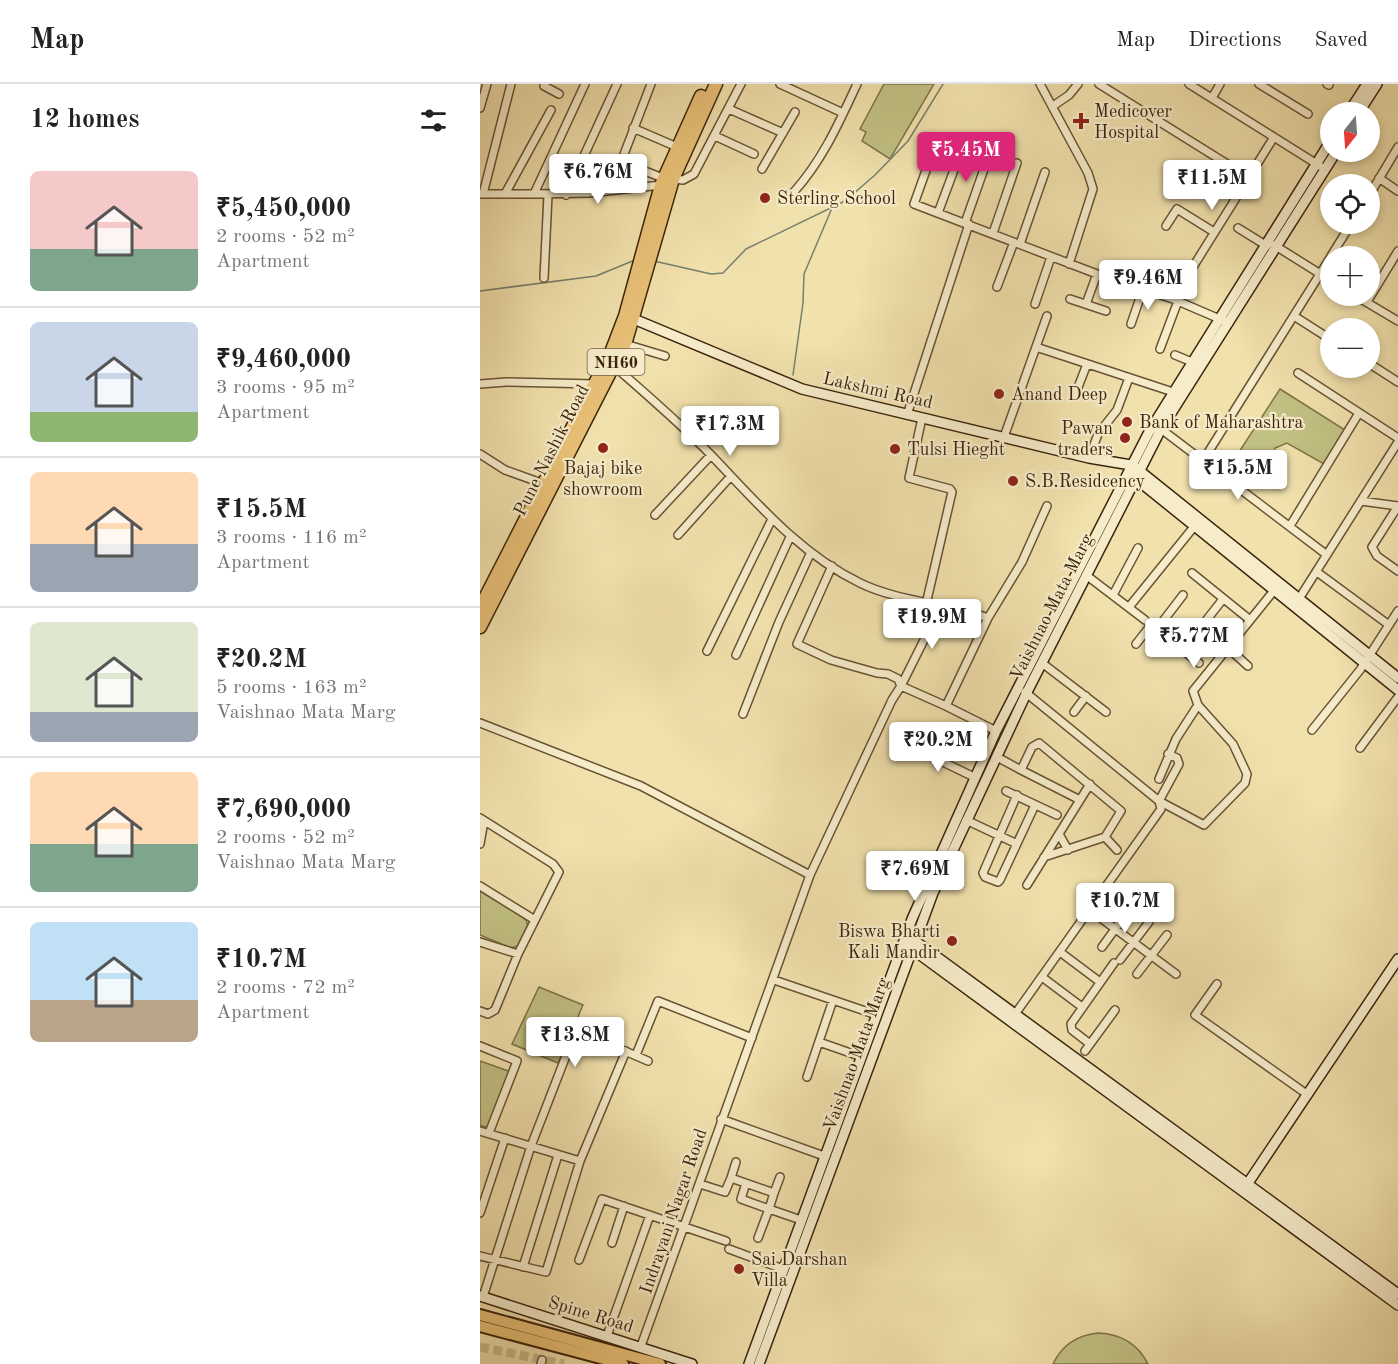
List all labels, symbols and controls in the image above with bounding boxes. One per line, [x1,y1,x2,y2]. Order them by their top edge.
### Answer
text: Map [30,27,84,55]
text: Map [1116,30,1155,51]
text: Directions [1188,30,1282,51]
text: Saved [1315,30,1368,51]
north arrow [1320,102,1380,162]
map controls [1320,102,1380,378]
place label: Medicover Hospital [1094,103,1173,142]
icon: filters [417,104,450,137]
text: 12 homes [30,107,139,133]
marker: Medicover Hospital [1072,112,1090,130]
pin: ₹5.45M [917,132,1015,183]
text: ₹5.45M [931,141,1001,161]
pin: ₹6.76M [549,154,647,205]
pin: ₹11.5M [1163,160,1261,211]
text: ₹6.76M [563,163,633,183]
text: ₹11.5M [1177,169,1247,189]
button: locate [1320,174,1380,234]
place label: Sterling School [777,190,896,208]
marker: Sterling School [758,191,772,205]
icon: home [78,195,150,267]
text: ₹5,450,000 [216,196,351,222]
text: 2 rooms · 52 m² [216,227,355,247]
button: + [1320,246,1380,306]
text: Apartment [216,252,310,272]
pin: ₹9.46M [1099,260,1197,311]
text: ₹9.46M [1113,269,1183,289]
button: − [1320,318,1380,378]
icon: home [78,346,150,418]
text: ₹9,460,000 [216,347,351,373]
road number: NH60 [588,349,644,375]
street label: Lakshmi Road [821,370,934,412]
text: 3 rooms · 95 m² [216,378,355,398]
street label: Pune Nashik Road [511,382,593,519]
place label: Anand Deep [1011,386,1107,404]
marker: Anand Deep [992,387,1006,401]
text: Apartment [216,403,310,423]
pin: ₹17.3M [681,406,779,457]
place label: Bank of Maharashtra [1139,414,1304,432]
text: ₹17.3M [695,415,765,435]
marker: Bank of Maharashtra [1120,415,1134,429]
place label: Pawan traders [1058,420,1113,459]
marker: Pawan traders [1118,431,1132,445]
marker: Bajaj bike showroom [596,441,610,455]
place label: Tulsi Hieght [907,441,1005,459]
marker: Tulsi Hieght [888,442,902,456]
pin: ₹15.5M [1189,450,1287,501]
text: ₹15.5M [1203,459,1273,479]
place label: Bajaj bike showroom [563,460,643,499]
place label: S.B.Residcency [1025,473,1146,491]
marker: S.B.Residcency [1006,474,1020,488]
icon: home [78,496,150,568]
text: ₹15.5M [216,497,307,523]
text: 3 rooms · 116 m² [216,528,366,548]
street label: Vaishnao Mata Marg [1007,531,1097,684]
text: Apartment [216,553,310,573]
pin: ₹19.9M [883,599,981,650]
text: ₹19.9M [897,608,967,628]
pin: ₹5.77M [1145,618,1243,669]
text: ₹5.77M [1159,627,1229,647]
icon: home [78,646,150,718]
text: ₹20.2M [216,647,307,673]
text: 5 rooms · 163 m² [216,678,366,698]
text: Vaishnao Mata Marg [216,703,396,723]
pin: ₹20.2M [889,722,987,773]
text: ₹20.2M [903,731,973,751]
icon: home [78,796,150,868]
text: ₹7,690,000 [216,797,351,823]
text: 2 rooms · 52 m² [216,828,355,848]
pin: ₹7.69M [866,851,964,902]
text: Vaishnao Mata Marg [216,853,396,873]
text: ₹7.69M [880,860,950,880]
pin: ₹10.7M [1076,883,1174,934]
text: ₹10.7M [1090,892,1160,912]
place label: Biswa Bharti Kali Mandir [838,923,941,962]
marker: Biswa Bharti Kali Mandir [945,934,959,948]
icon: home [78,946,150,1018]
text: ₹10.7M [216,947,307,973]
street label: Vaishnao Mata Marg [821,975,893,1133]
text: 2 rooms · 72 m² [216,978,355,998]
text: Apartment [216,1003,310,1023]
pin: ₹13.8M [526,1017,624,1068]
text: ₹13.8M [540,1026,610,1046]
street label: Indrayani Nagar Road [637,1126,711,1296]
place label: Sai Darshan Villa [751,1251,848,1290]
marker: Sai Darshan Villa [732,1262,746,1276]
street label: Spine Road [546,1293,636,1337]

